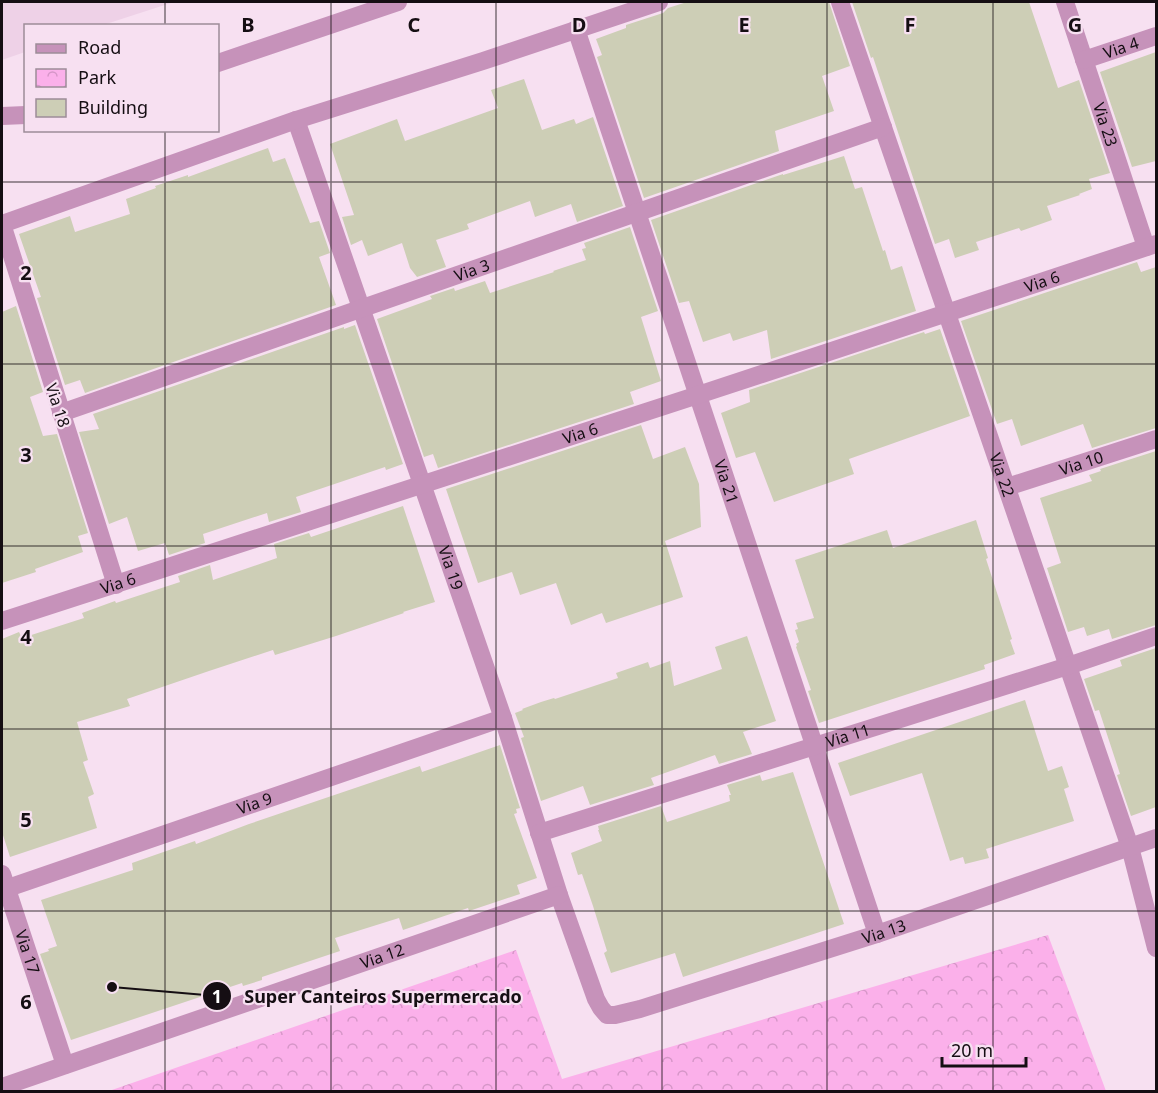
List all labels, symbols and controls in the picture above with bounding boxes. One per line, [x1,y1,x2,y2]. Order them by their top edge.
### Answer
text: B [241,11,255,38]
text: C [408,11,421,38]
text: D [572,11,586,38]
text: E [738,11,750,38]
text: F [905,11,915,38]
text: G [1068,11,1082,38]
legend [24,24,219,132]
street label: Via 4 [1100,32,1142,64]
text: Road [78,35,121,59]
text: Park [78,65,116,89]
text: Building [78,95,148,119]
street label: Via 23 [1088,100,1123,149]
street label: Via 3 [451,254,492,286]
text: 2 [20,259,32,286]
street label: Via 6 [1021,265,1063,298]
street label: Via 18 [41,380,75,430]
street label: Via 6 [560,417,601,449]
text: 3 [20,441,32,468]
street label: Via 10 [1056,446,1106,480]
street label: Via 22 [985,450,1020,500]
street label: Via 21 [709,457,744,507]
street label: Via 19 [433,543,469,593]
street label: Via 6 [97,567,139,599]
text: 4 [20,623,32,650]
street label: Via 11 [823,718,873,753]
street label: Via 9 [234,787,275,820]
text: 5 [20,806,32,833]
street label: Via 13 [859,914,909,949]
street label: Via 17 [10,927,45,977]
street label: Via 12 [357,938,407,974]
callout: Super Canteiros Supermercado [202,978,534,1014]
text: 1 [212,984,222,1008]
text: Super Canteiros Supermercado [244,984,522,1008]
text: 6 [20,988,32,1015]
scale bar [942,1030,1026,1068]
text: 20 m [951,1038,993,1062]

